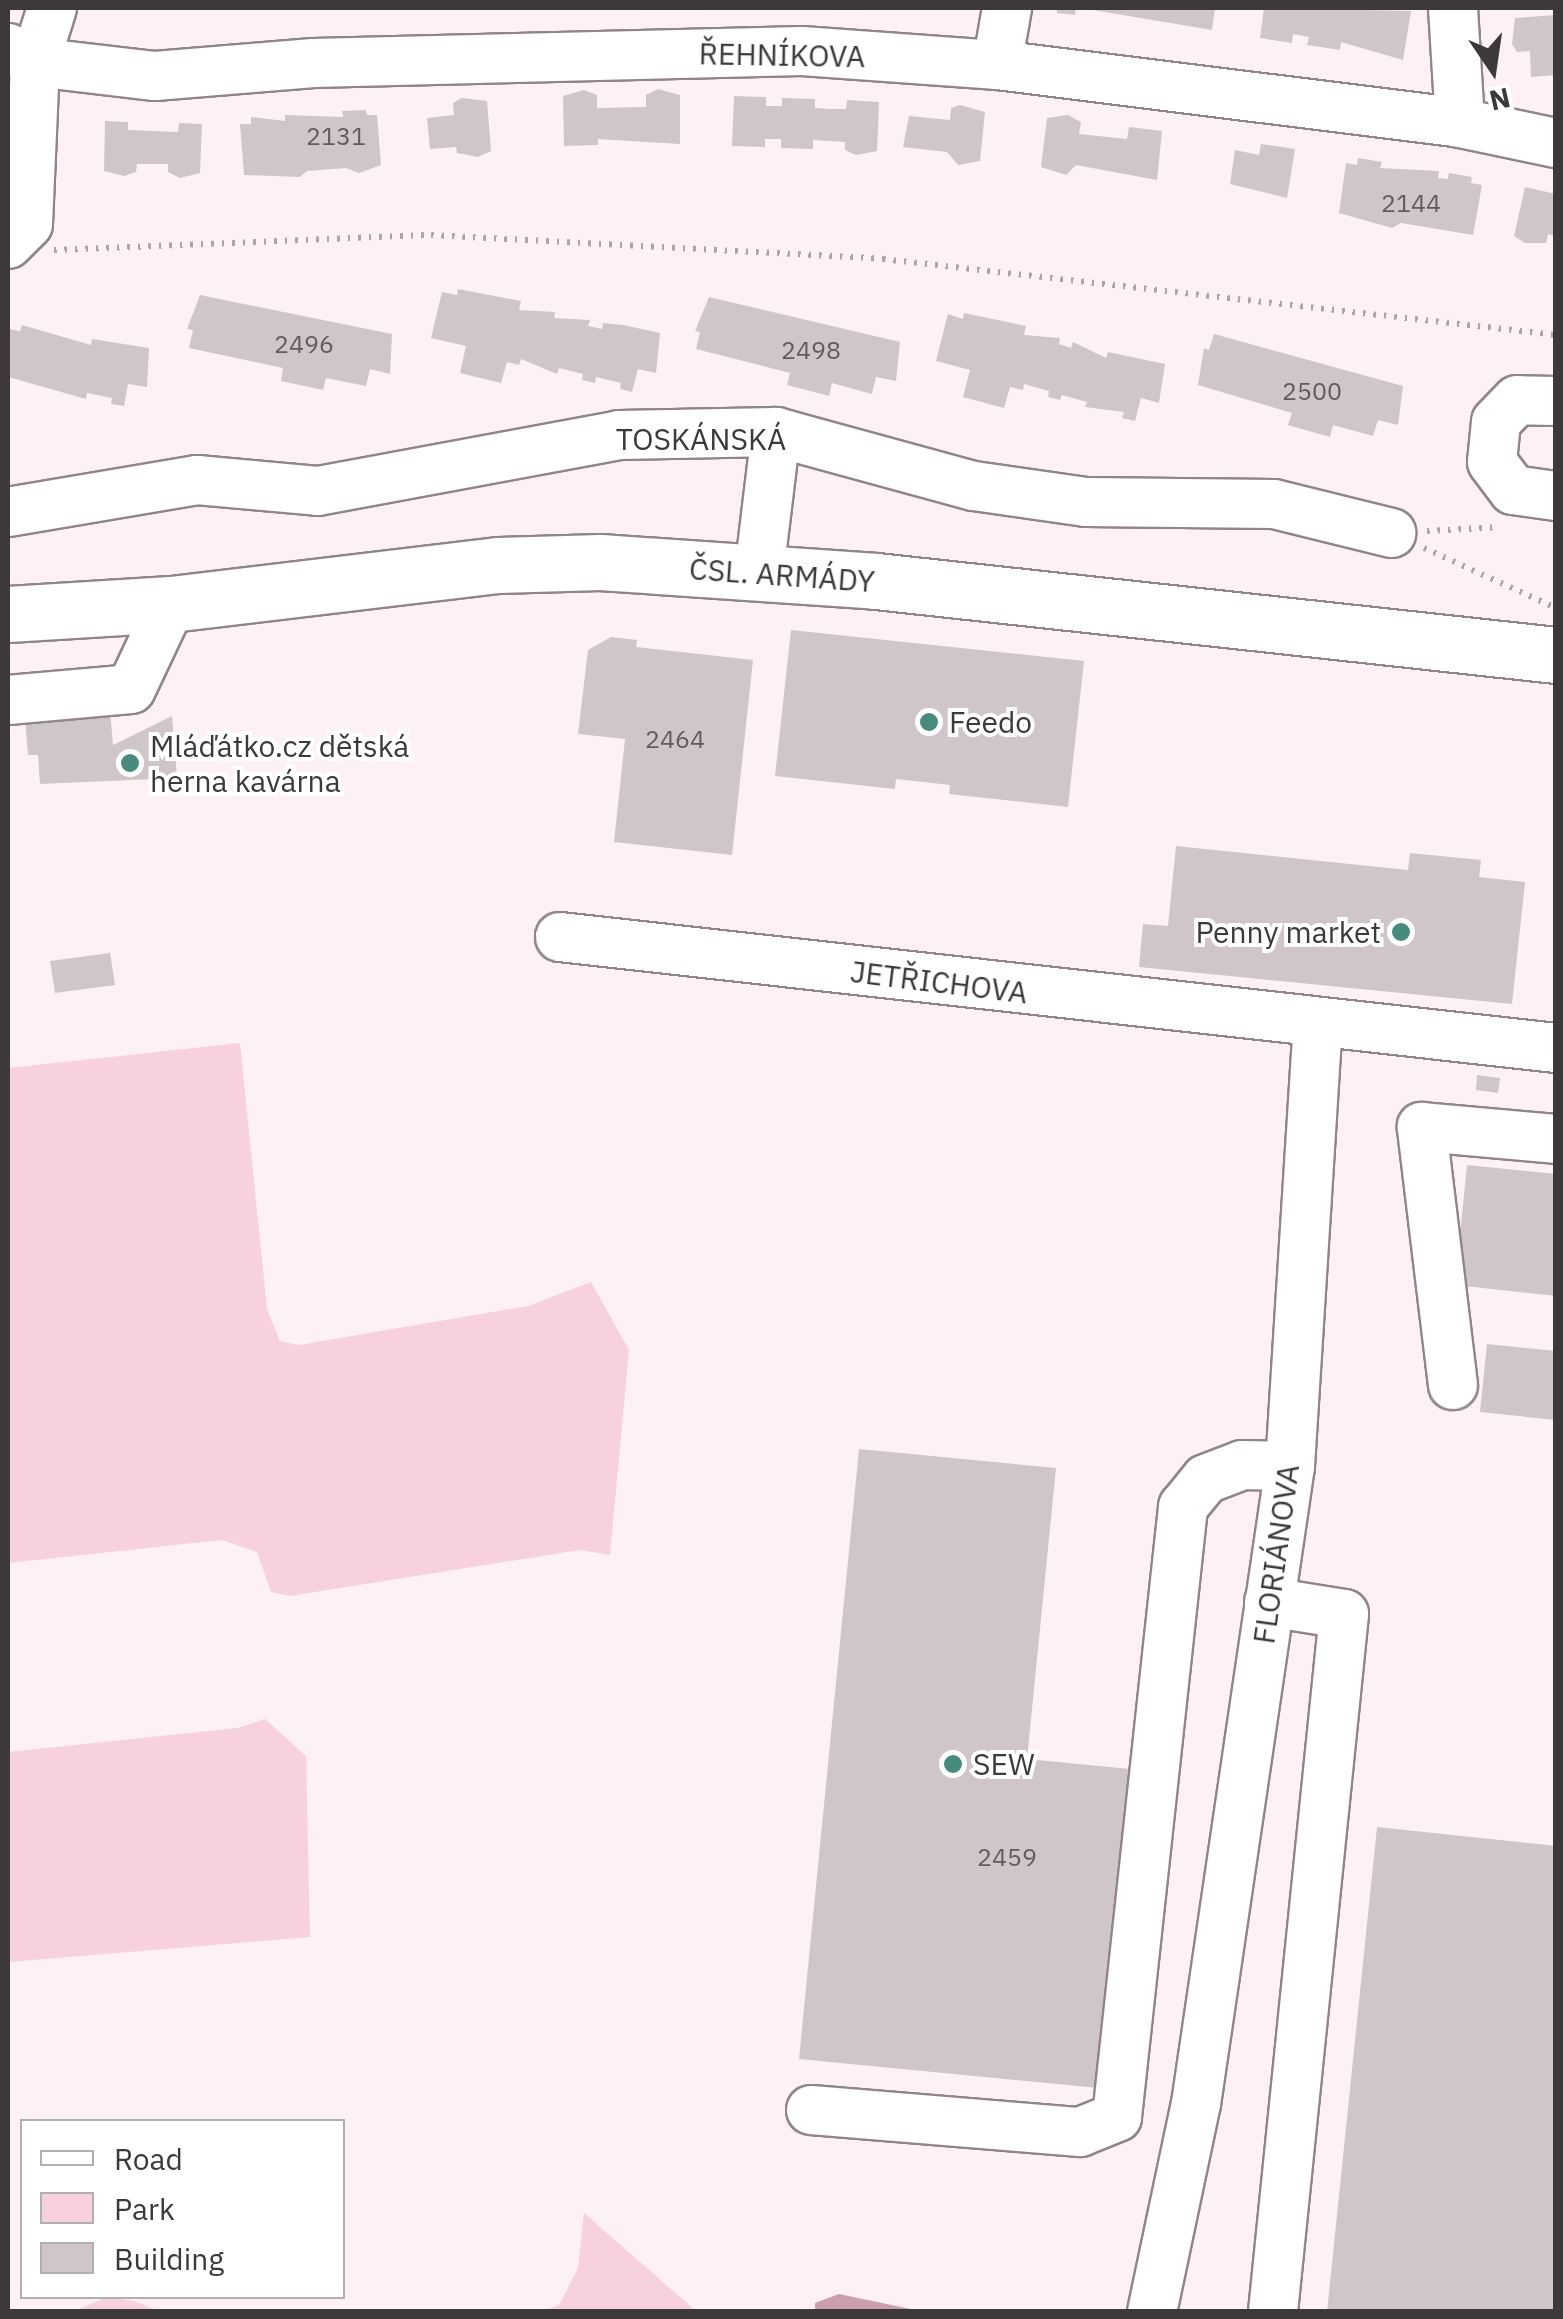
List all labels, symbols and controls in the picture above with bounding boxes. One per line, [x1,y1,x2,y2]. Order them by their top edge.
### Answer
north arrow [1443,20,1543,120]
street label: ŘEHNÍKOVA [698,36,866,74]
text: N [1486,79,1514,120]
house number: 2131 [306,121,366,151]
house number: 2144 [1381,188,1441,218]
house number: 2496 [274,329,334,359]
house number: 2498 [781,335,841,365]
house number: 2500 [1282,376,1342,406]
street label: TOSKÁNSKÁ [616,421,786,457]
street label: ČSL. ARMÁDY [688,551,876,599]
place label: Feedo [949,704,1032,740]
marker: Feedo [918,711,940,733]
house number: 2464 [645,724,705,754]
place label: Mláďátko.cz dětská herna kavárna [150,728,409,798]
marker: Mláďátko.cz dětská herna kavárna [119,752,141,774]
place label: Penny market [1196,914,1381,950]
marker: Penny market [1390,921,1412,943]
street label: JETŘICHOVA [848,953,1030,1011]
street label: FLORIÁNOVA [1246,1462,1306,1646]
place label: SEW [973,1746,1035,1782]
marker: SEW [942,1753,964,1775]
house number: 2459 [977,1842,1037,1872]
legend [20,2119,345,2299]
text: Road [114,2139,183,2178]
text: Park [114,2189,175,2228]
text: Building [114,2239,224,2278]

